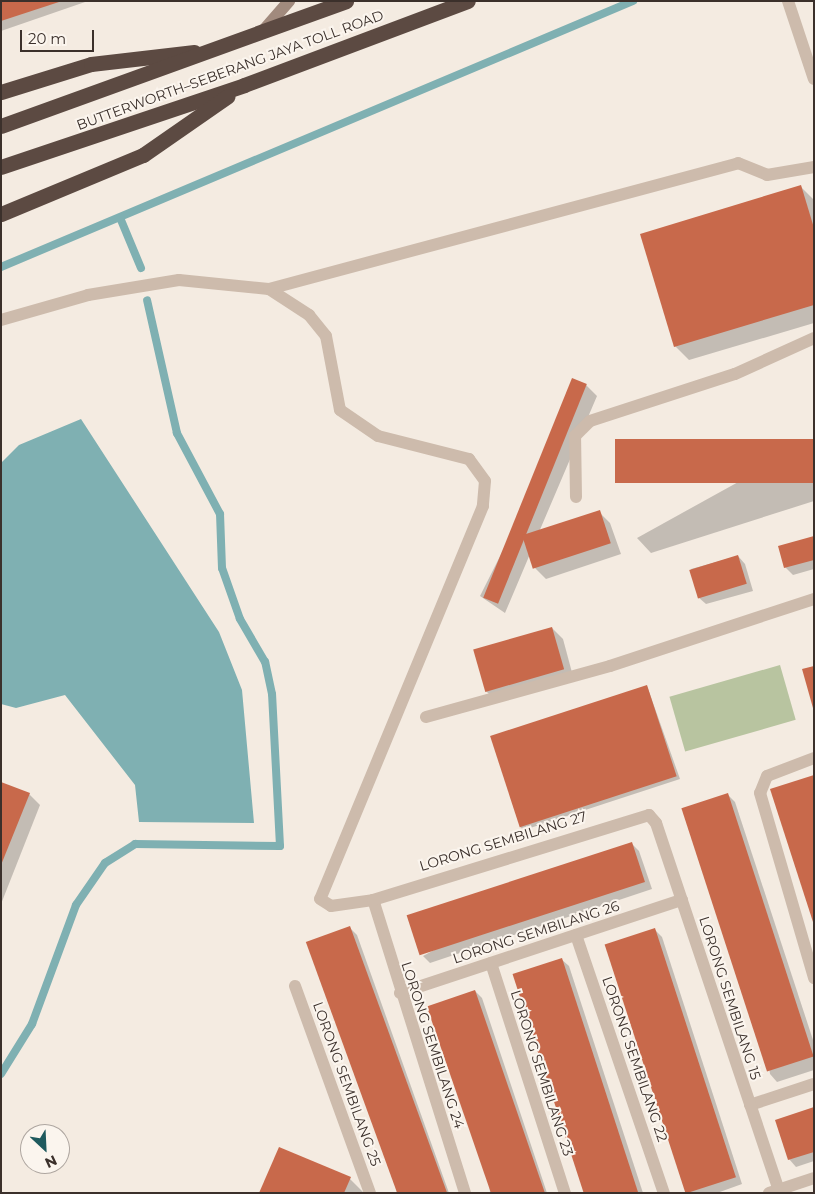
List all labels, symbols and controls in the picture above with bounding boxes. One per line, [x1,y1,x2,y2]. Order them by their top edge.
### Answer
street label: BUTTERWORTH–SEBERANG JAYA TOLL ROAD [74,6,386,134]
scale bar [22,20,96,52]
text: 20 m [28,29,66,48]
street label: LORONG SEMBILANG 27 [417,808,589,874]
street label: LORONG SEMBILANG 26 [451,897,621,967]
street label: LORONG SEMBILANG 15 [696,914,764,1082]
street label: LORONG SEMBILANG 24 [398,959,468,1131]
street label: LORONG SEMBILANG 22 [599,974,671,1144]
street label: LORONG SEMBILANG 23 [507,988,577,1158]
street label: LORONG SEMBILANG 25 [309,1000,385,1168]
north arrow [20,1124,70,1174]
text: N [42,1151,60,1172]

